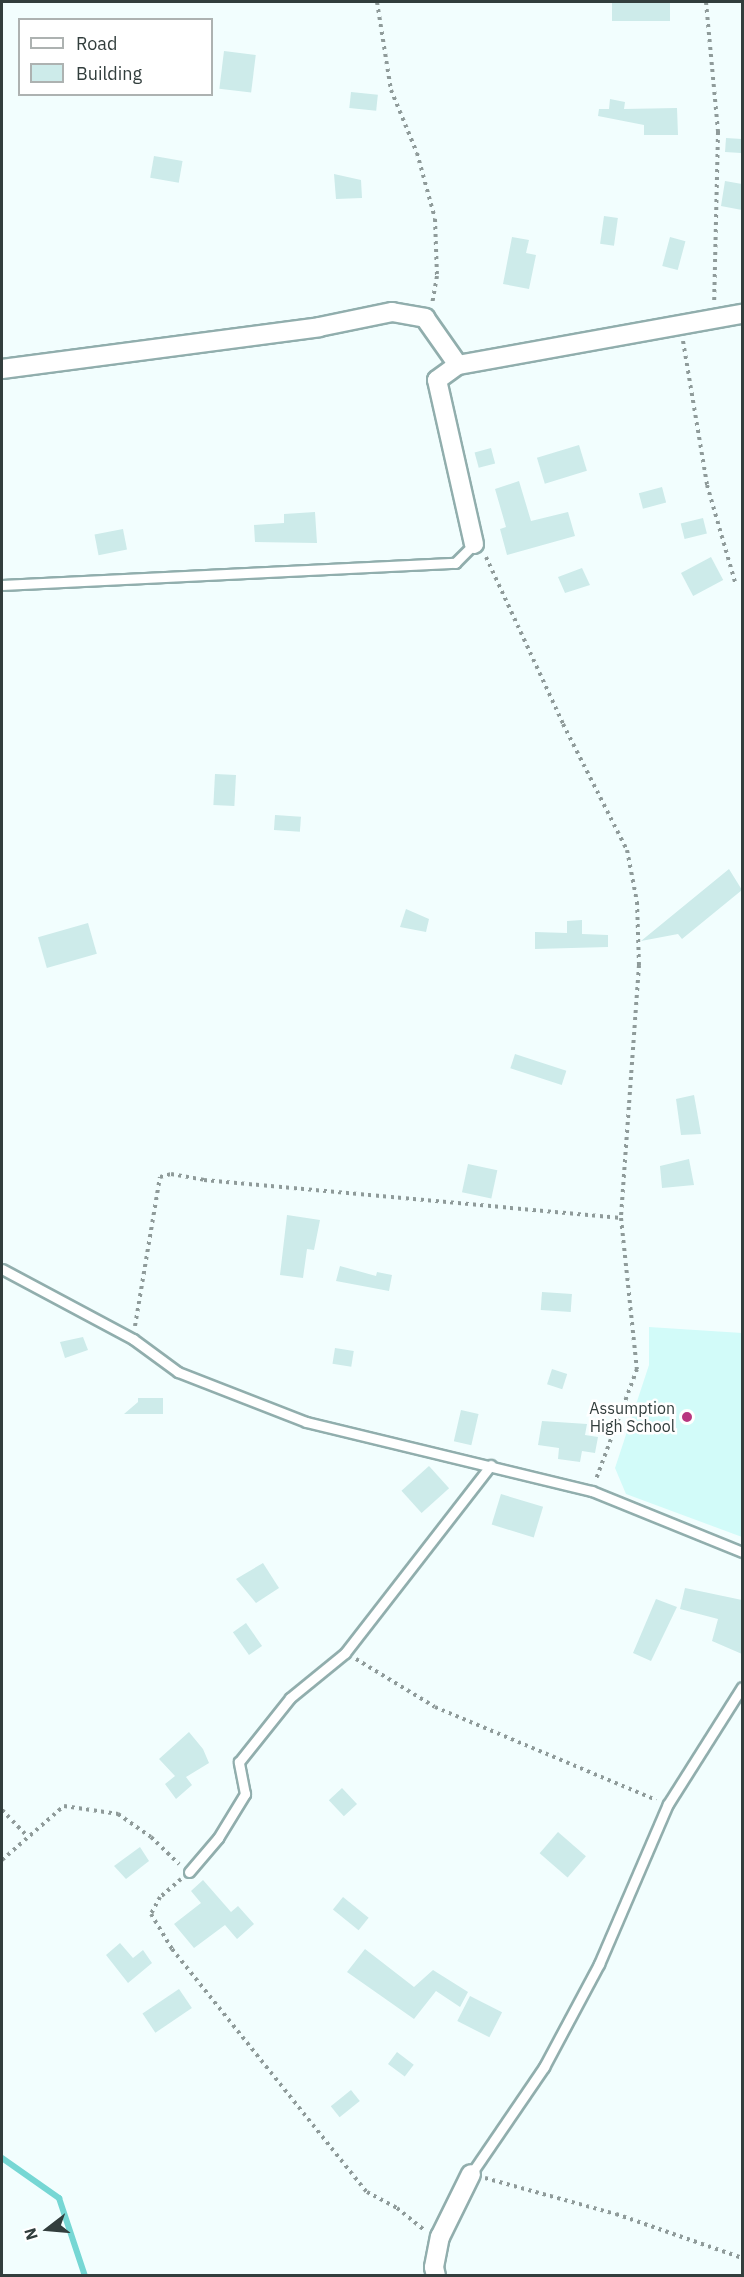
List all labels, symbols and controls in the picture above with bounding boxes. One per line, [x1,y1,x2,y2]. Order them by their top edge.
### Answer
legend [18,18,213,96]
text: Road [76,32,117,55]
text: Building [76,62,142,85]
place label: Assumption High School [589,1398,675,1436]
marker: Assumption High School [680,1410,694,1424]
north arrow [18,2199,78,2259]
text: N [19,2226,42,2242]

